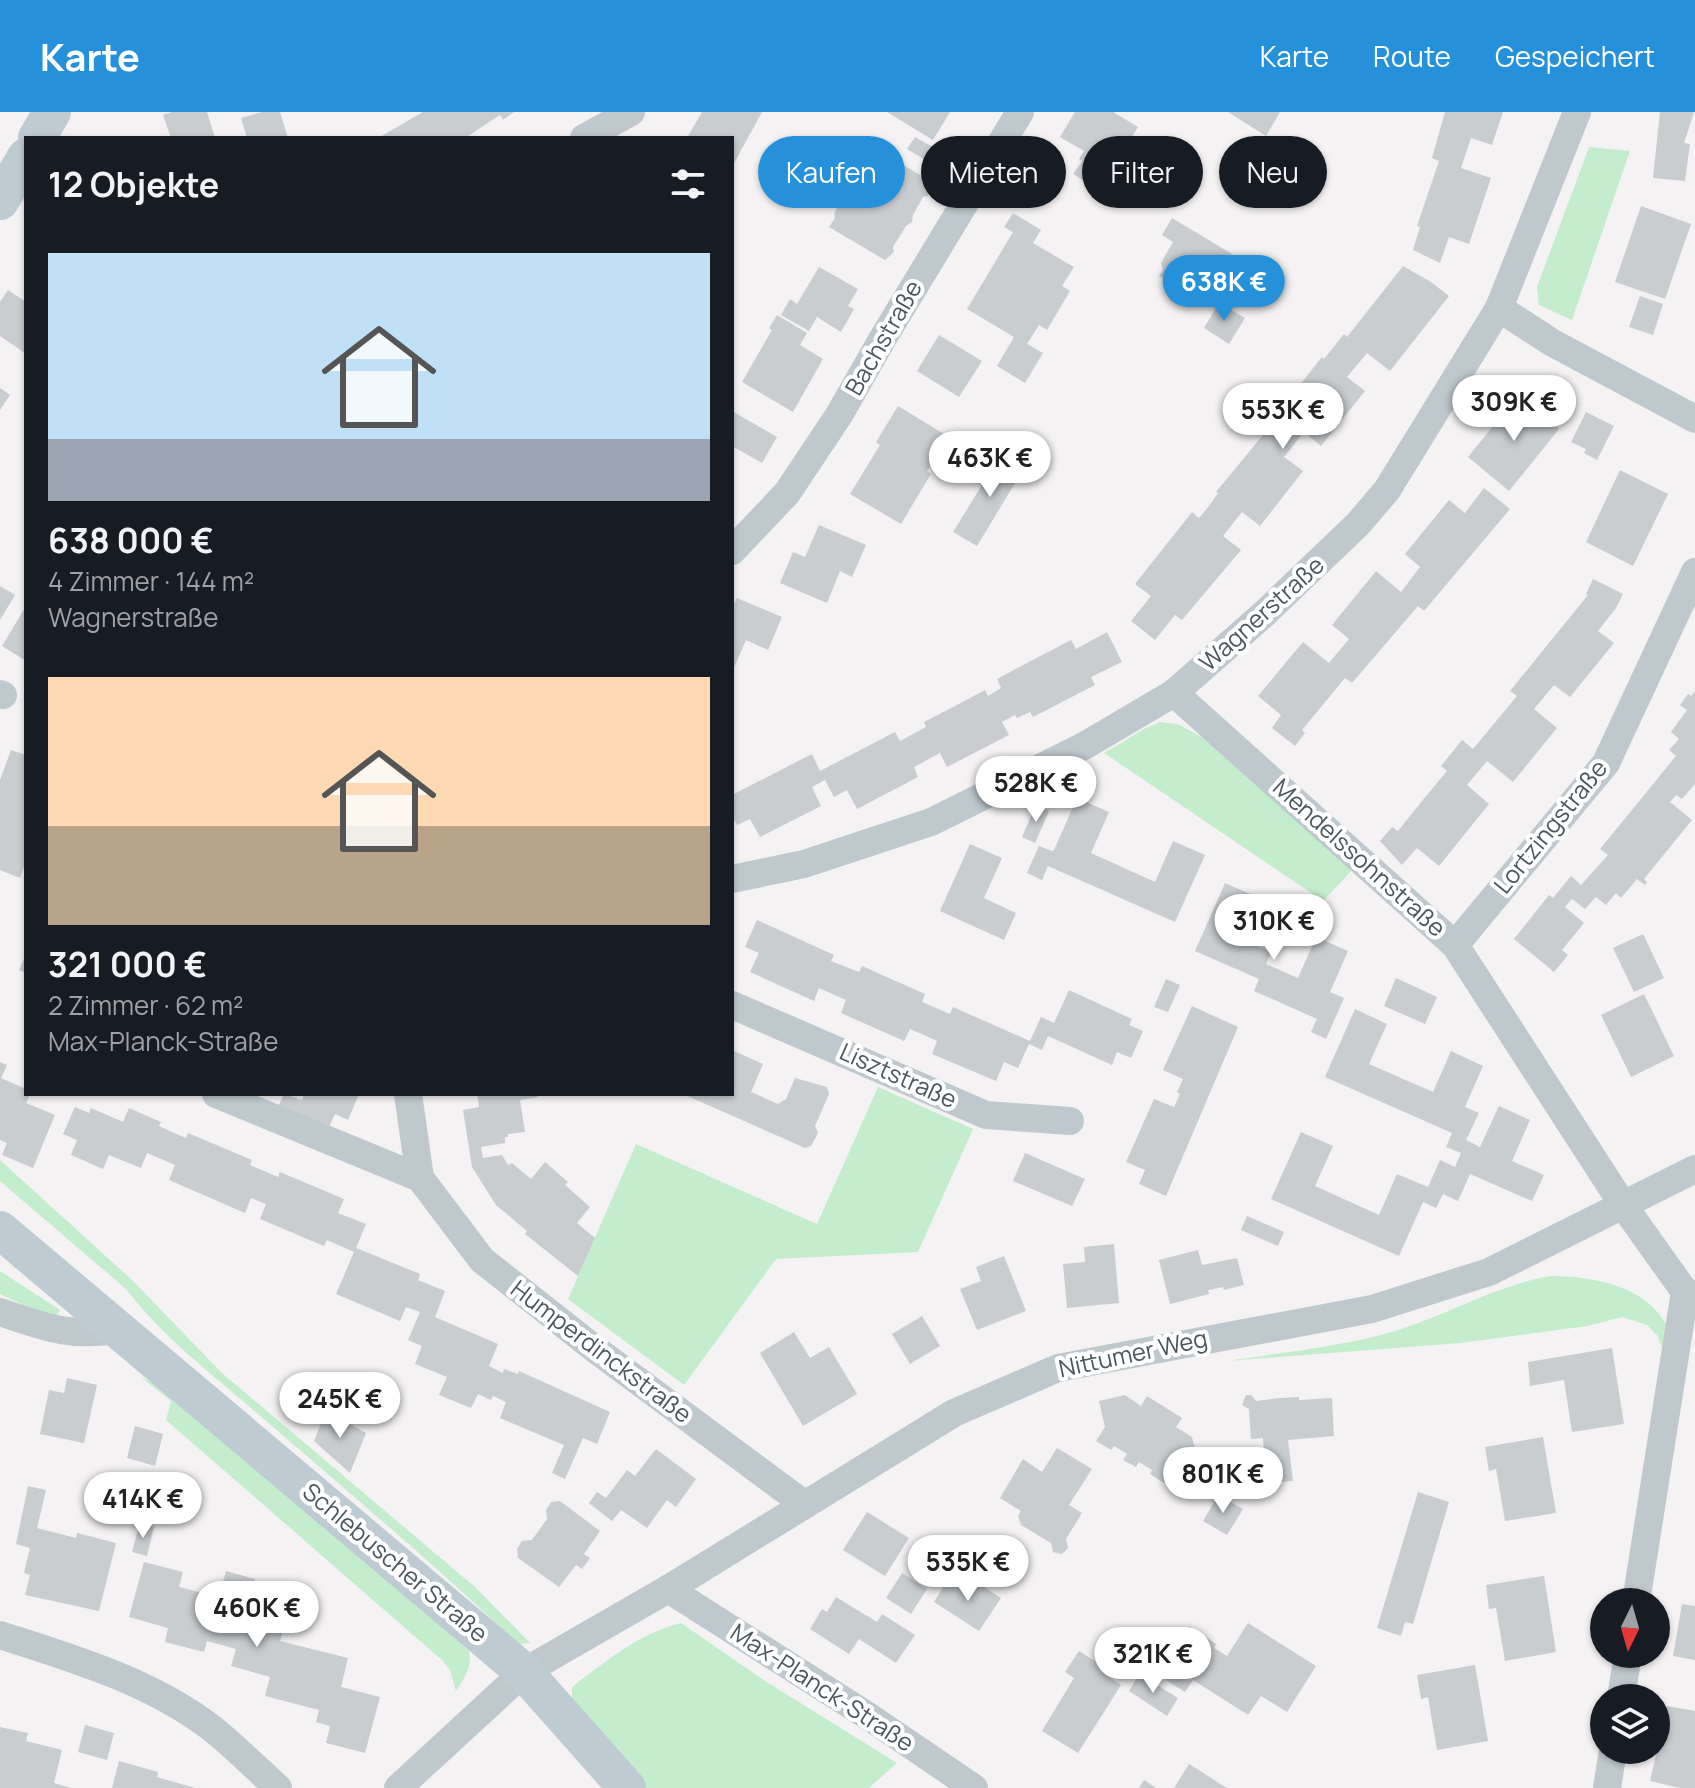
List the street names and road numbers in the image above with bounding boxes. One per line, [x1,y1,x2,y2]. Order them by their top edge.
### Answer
street label: Bachstraße [836,274,929,401]
street label: Wagnerstraße [1191,548,1331,678]
street label: Lortzingstraße [1486,752,1614,900]
street label: Mendelssohnstraße [1267,770,1453,943]
street label: Lisztstraße [835,1034,962,1115]
street label: Humperdinckstraße [505,1272,699,1430]
street label: Nittumer Weg [1055,1321,1210,1384]
street label: Schlebuscher Straße [296,1475,496,1649]
street label: Max-Planck-Straße [725,1615,921,1759]

